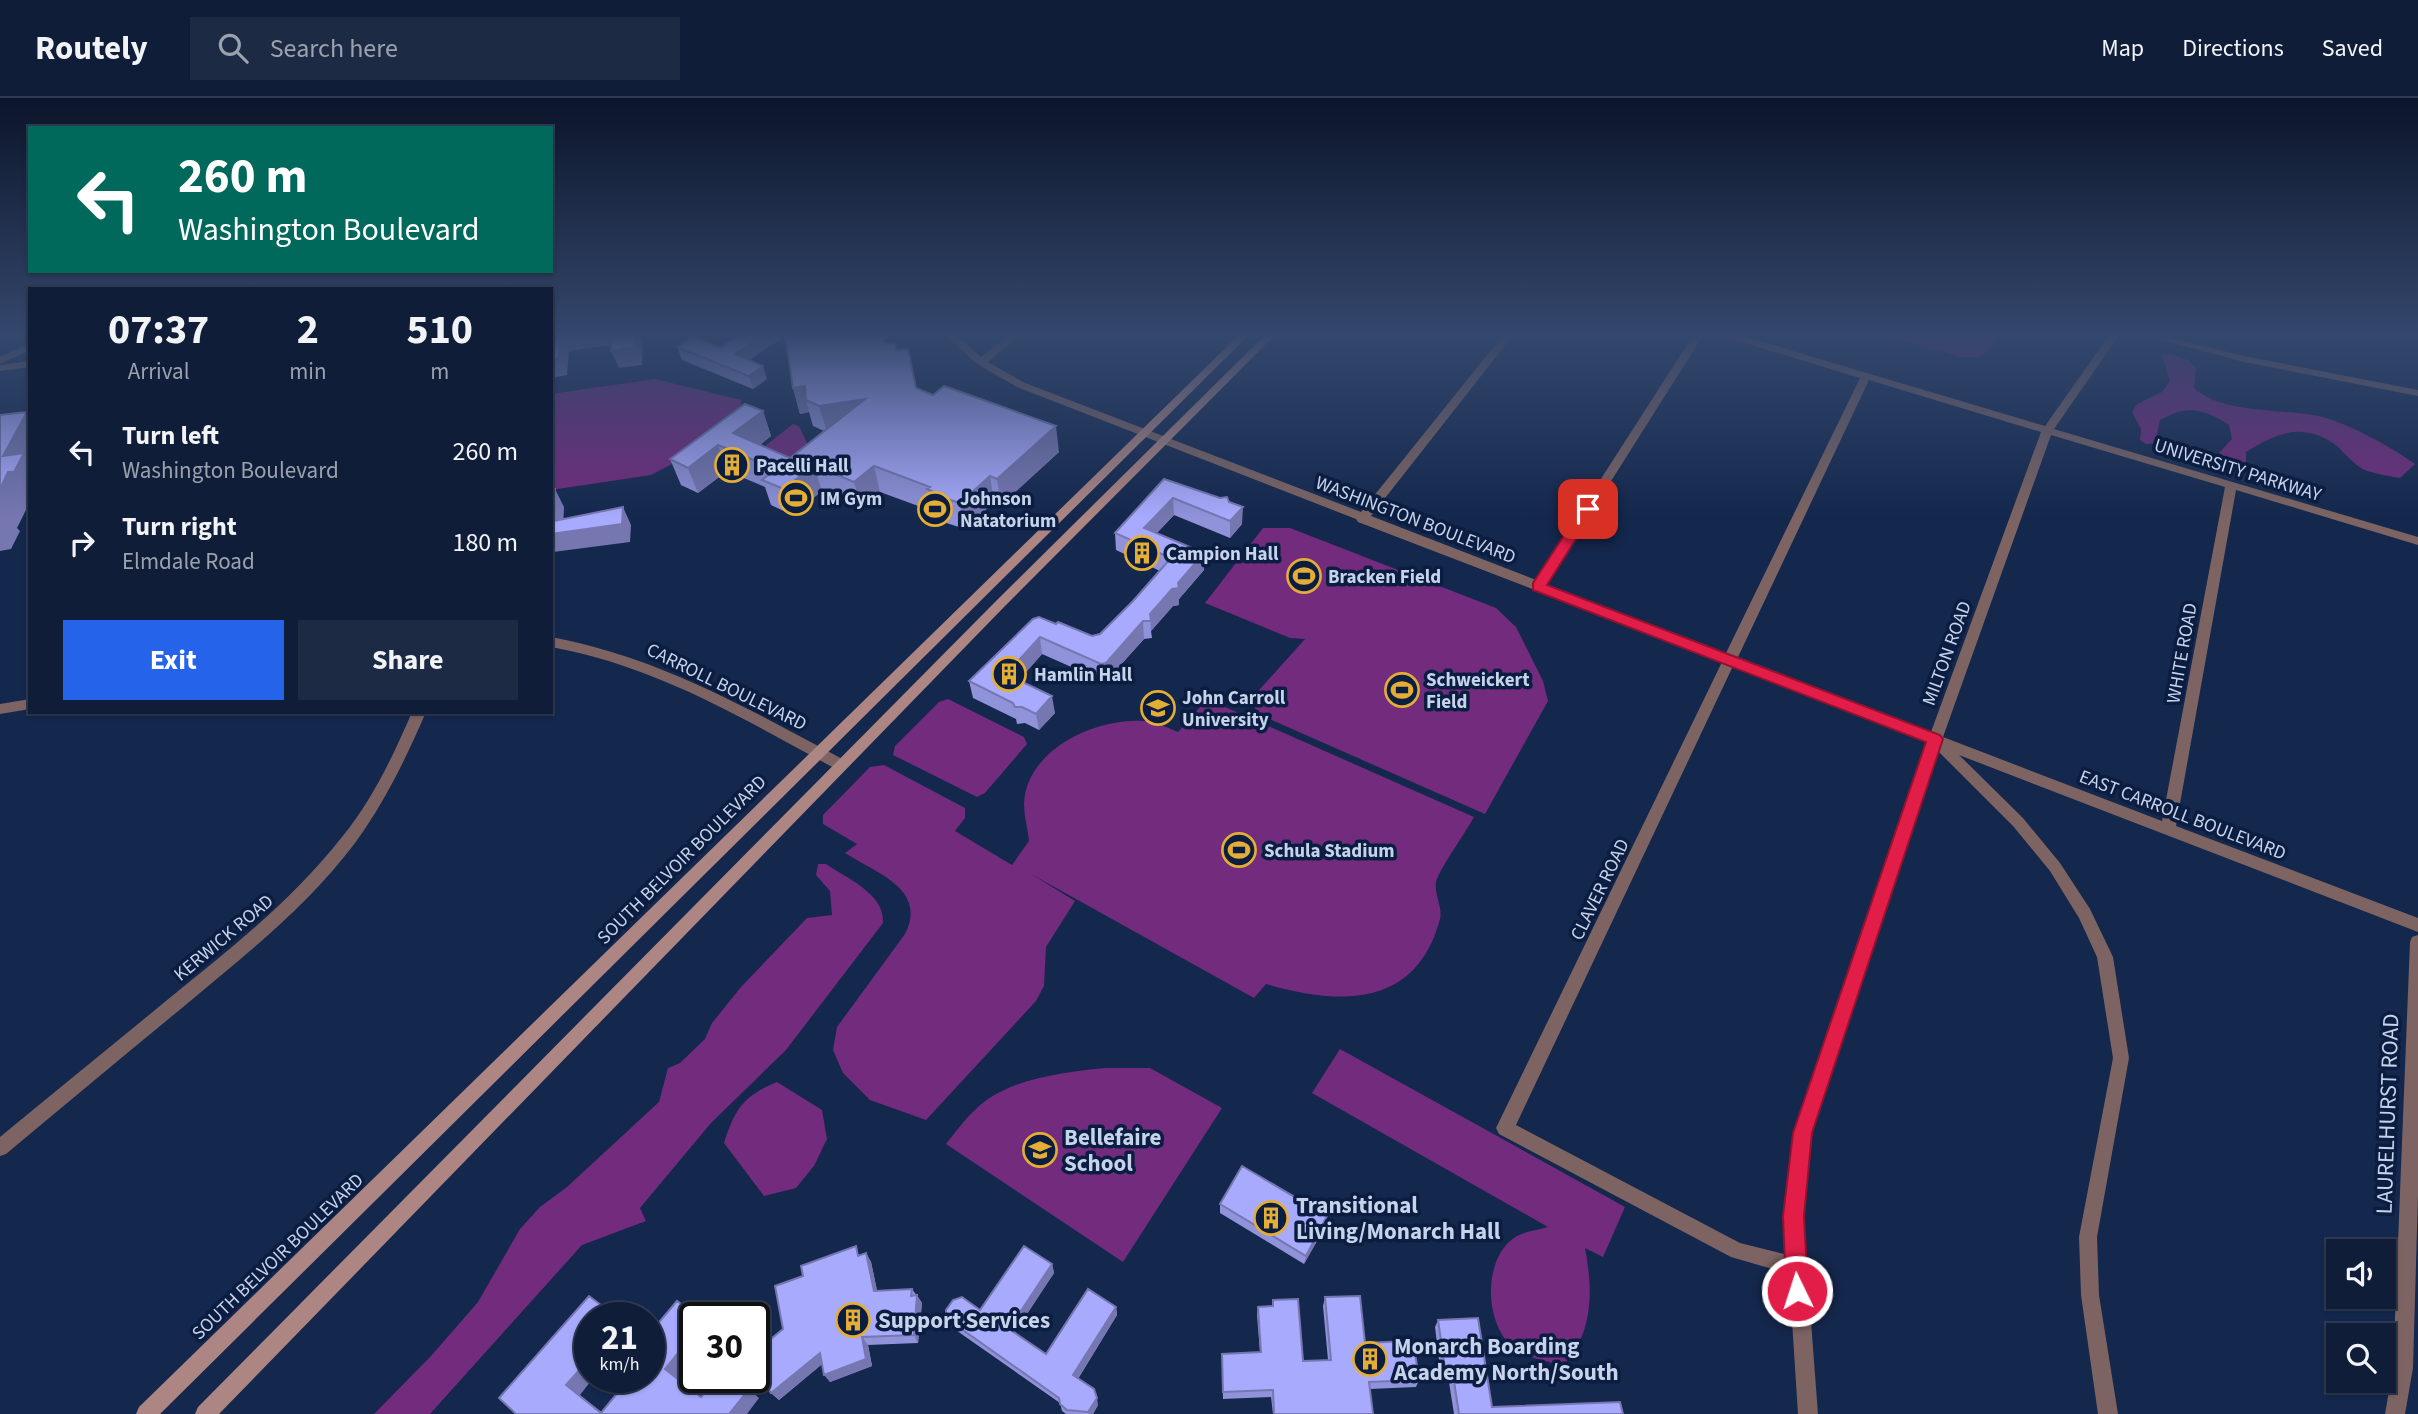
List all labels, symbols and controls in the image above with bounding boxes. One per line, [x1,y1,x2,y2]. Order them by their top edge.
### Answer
search box [190,17,680,80]
text: Routely [35,25,148,72]
icon: search [214,29,252,67]
text: Search here [270,30,398,67]
text: Map [2101,31,2144,66]
text: Directions [2182,31,2284,66]
text: Saved [2322,31,2383,66]
text: 260 m [178,142,307,212]
icon: left [63,154,154,245]
text: Washington Boulevard [178,207,479,253]
text: 07:37 [108,300,209,360]
text: 2 [297,300,319,360]
text: 510 [406,300,473,360]
text: Arrival [128,355,190,388]
text: min [289,355,327,388]
text: m [430,355,449,388]
text: Turn left [122,417,219,454]
street label: UNIVERSITY PARKWAY [2151,432,2325,509]
icon: left [63,433,101,471]
text: 260 m [452,433,518,470]
building icon: Pacelli Hall [713,446,751,484]
place label: Pacelli Hall [756,453,849,480]
text: Washington Boulevard [122,454,339,487]
street label: WASHINGTON BOULEVARD [1311,470,1519,571]
sports icon: IM Gym [777,479,815,517]
pin [1558,479,1618,539]
place label: IM Gym [820,486,882,513]
place label: Johnson Natatorium [960,486,1056,535]
sports icon: Johnson Natatorium [916,490,954,528]
icon: arrive [1569,490,1607,528]
text: Turn right [122,508,237,545]
icon: right [63,524,101,562]
text: 180 m [452,524,518,561]
building icon: Campion Hall [1123,534,1161,572]
place label: Campion Hall [1166,541,1279,568]
text: Elmdale Road [122,545,255,578]
sports icon: Bracken Field [1285,557,1323,595]
place label: Bracken Field [1328,564,1441,591]
street label: MILTON ROAD [1916,597,1979,710]
street label: WHITE ROAD [2160,601,2205,706]
button: Exit [63,620,284,700]
button: Share [298,620,518,700]
street label: CARROLL BOULEVARD [642,637,811,738]
building icon: Hamlin Hall [990,655,1028,693]
place label: Hamlin Hall [1034,662,1133,689]
place label: Schweickert Field [1426,667,1529,716]
sports icon: Schweickert Field [1383,671,1421,709]
place label: John Carroll University [1182,685,1286,734]
school or university icon: John Carroll University [1139,689,1177,727]
street label: EAST CARROLL BOULEVARD [2075,763,2290,867]
street label: SOUTH BELVOIR BOULEVARD [591,769,773,951]
sports icon: Schula Stadium [1220,831,1258,869]
street label: CLAVER ROAD [1564,834,1637,945]
place label: Schula Stadium [1264,838,1394,865]
street label: KERWICK ROAD [168,888,280,988]
street label: LAURELHURST ROAD [2368,1013,2407,1215]
place label: Bellefaire School [1064,1121,1162,1180]
school or university icon: Bellefaire School [1021,1131,1059,1169]
street label: SOUTH BELVOIR BOULEVARD [186,1168,370,1347]
place label: Transitional Living/Monarch Hall [1296,1189,1501,1248]
building icon: Transitional Living/Monarch Hall [1252,1199,1290,1237]
map controls [2326,1239,2396,1393]
button: sound [2326,1239,2396,1309]
position arrow [1760,1254,1834,1328]
building icon: Support Services [834,1301,872,1339]
speed limit sign: 30 [679,1302,770,1393]
place label: Support Services [878,1304,1050,1337]
text: 21 [601,1313,638,1363]
button: search [2326,1323,2396,1393]
place label: Monarch Boarding Academy North/South [1393,1330,1619,1389]
building icon: Monarch Boarding Academy North/South [1351,1340,1389,1378]
text: km/h [600,1352,639,1377]

